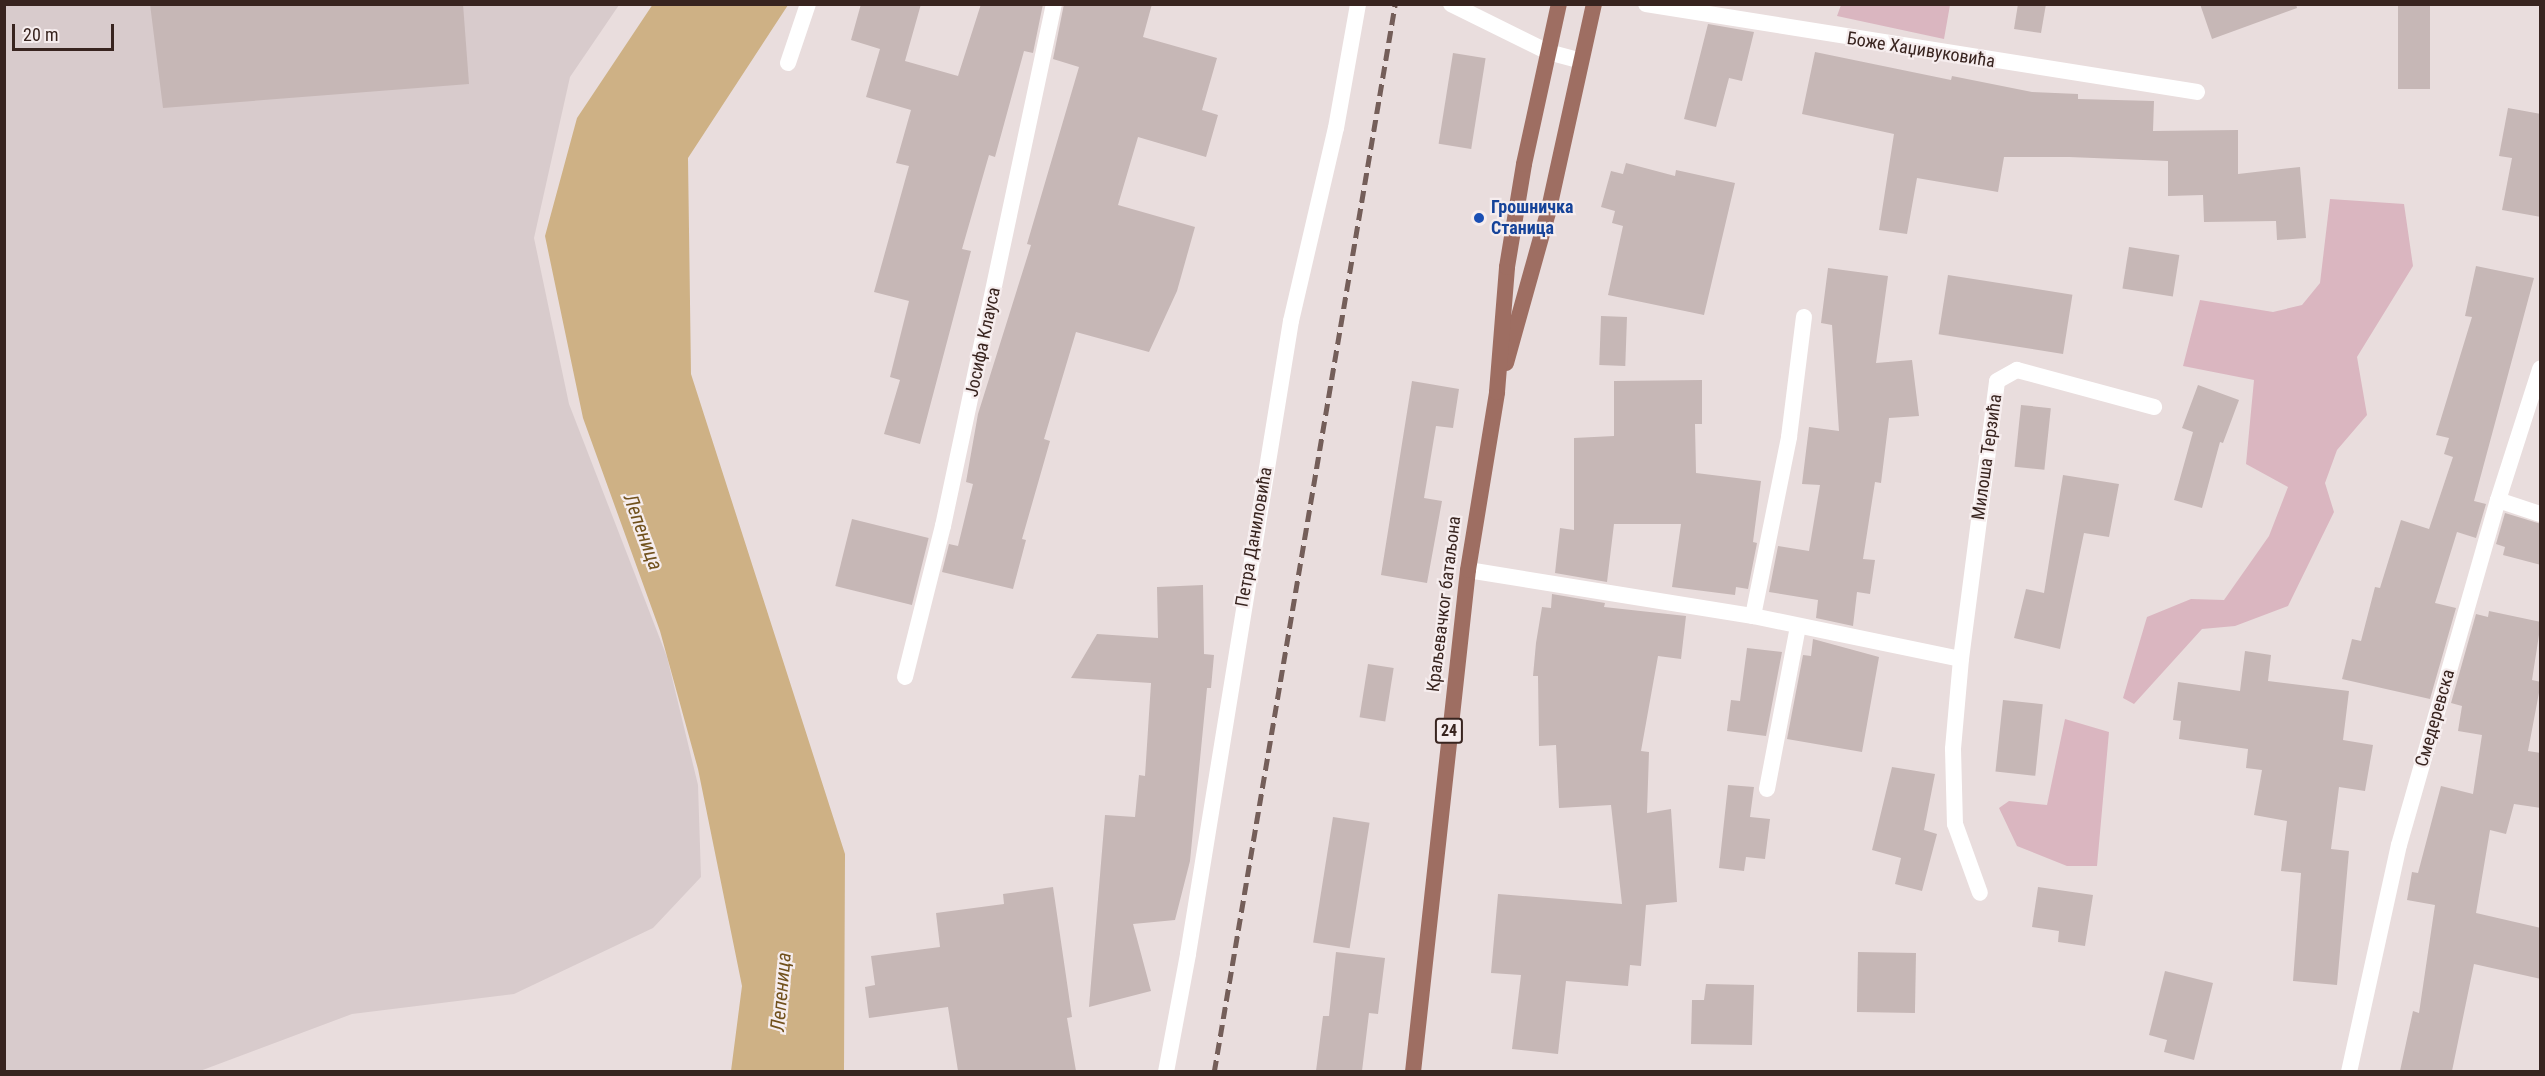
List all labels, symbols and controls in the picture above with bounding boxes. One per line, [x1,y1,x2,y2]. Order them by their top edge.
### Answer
scale bar [15,12,117,50]
text: 20 m [23,24,58,45]
street label: Боже Хаџивуковића [1845,28,1997,72]
place label: Грошничка Станица [1491,197,1574,240]
marker: Грошничка Станица [1472,211,1486,225]
street label: Јосифа Клауса [961,285,1005,399]
street label: Милоша Терзића [1967,393,2007,521]
street label: Петра Даниловића [1231,465,1277,609]
water label: Лепеница [618,491,668,573]
street label: Краљевачког батаљона [1423,515,1465,693]
street label: Смедеревска [2411,667,2459,769]
road number: 24 [1434,718,1464,744]
water label: Лепеница [766,951,796,1033]

